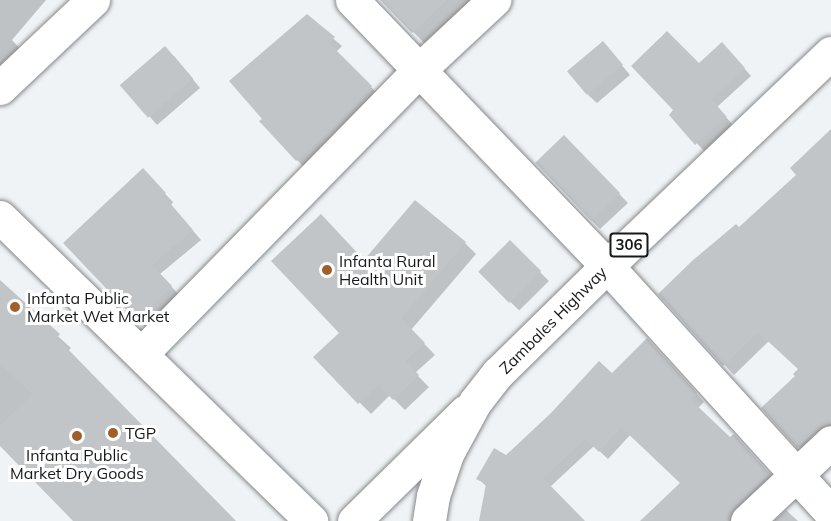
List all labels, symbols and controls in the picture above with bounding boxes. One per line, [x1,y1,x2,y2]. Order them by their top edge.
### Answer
road number: 306 [610,233,648,257]
place label: Infanta Rural Health Unit [339,251,436,289]
street label: Zambales Highway [495,262,611,378]
marker: Infanta Rural Health Unit [320,263,334,277]
place label: Infanta Public Market Wet Market [27,288,169,326]
marker: Infanta Public Market Wet Market [8,300,22,314]
place label: TGP [125,423,156,443]
marker: TGP [106,426,120,440]
marker: Infanta Public Market Dry Goods [70,429,84,443]
place label: Infanta Public Market Dry Goods [10,445,144,483]

